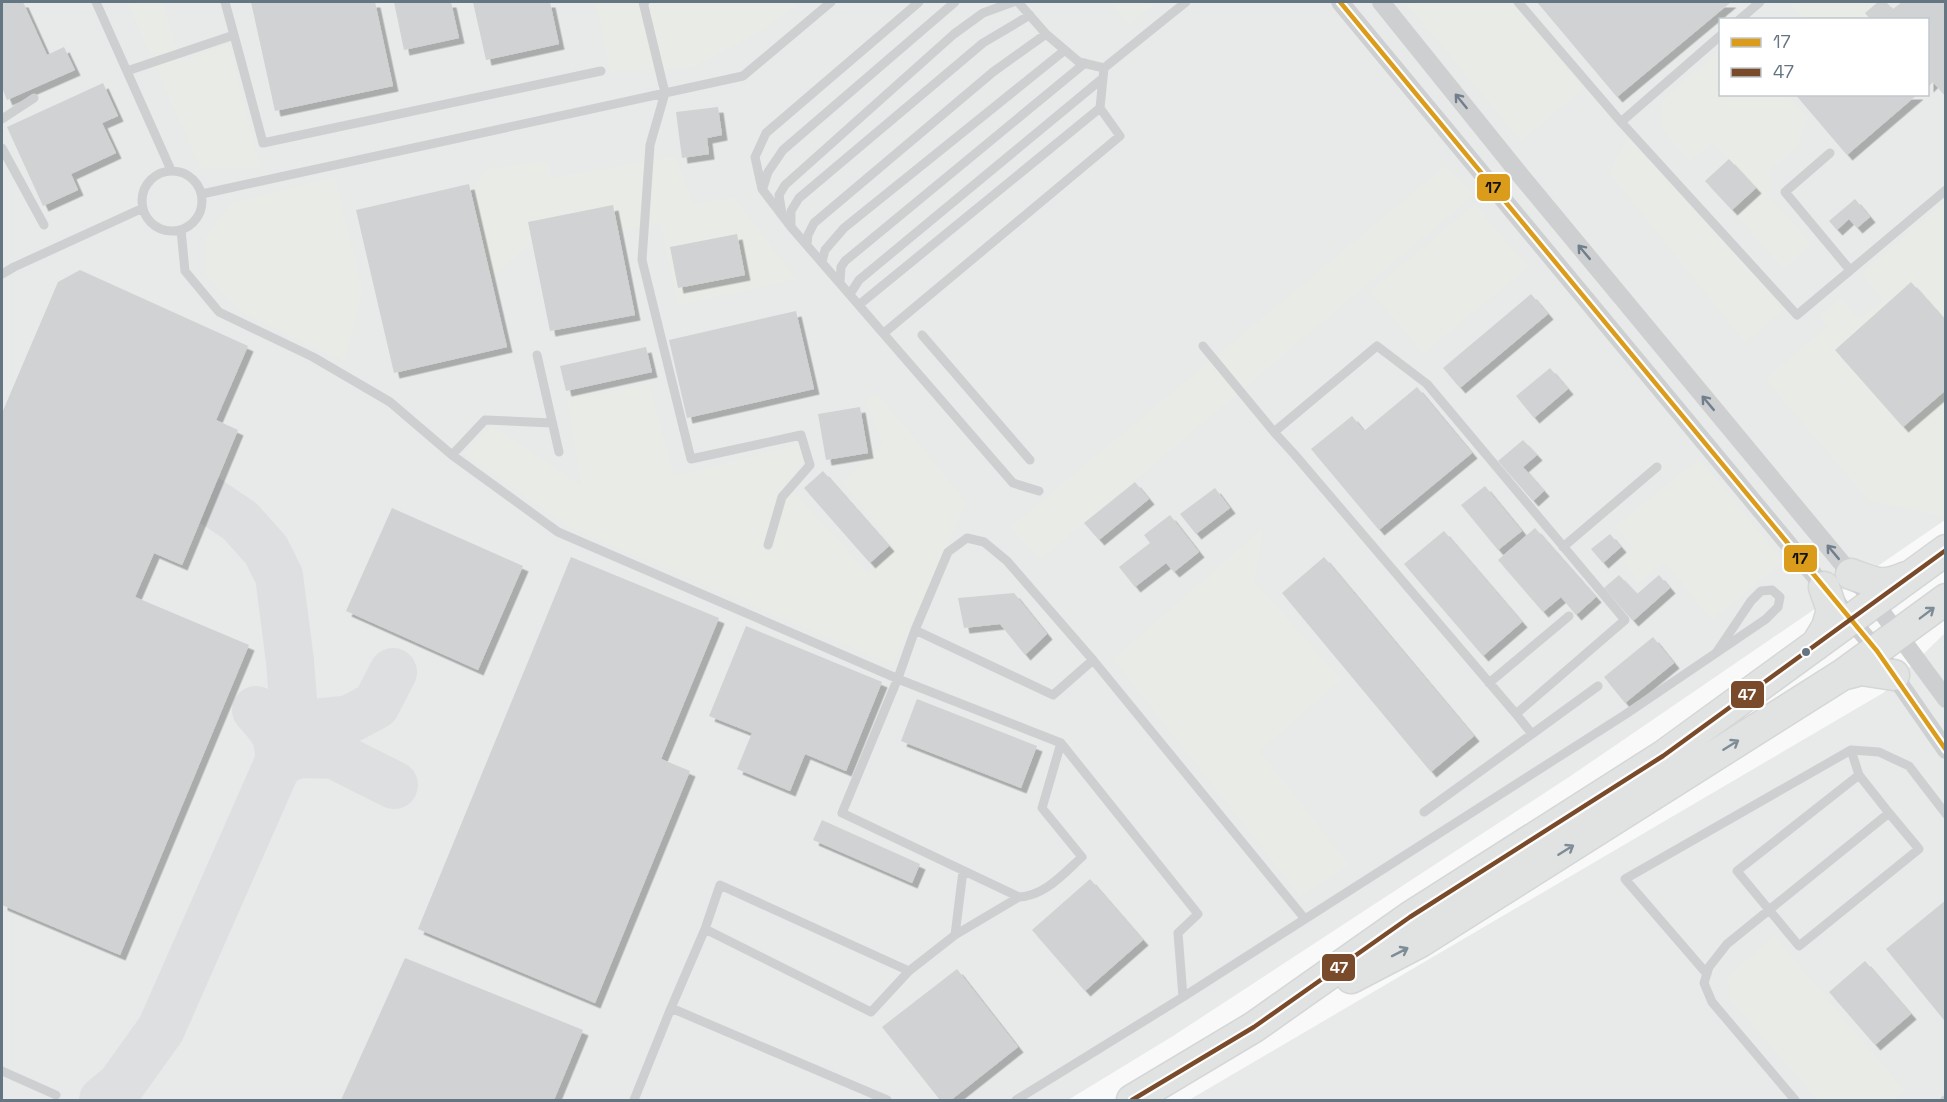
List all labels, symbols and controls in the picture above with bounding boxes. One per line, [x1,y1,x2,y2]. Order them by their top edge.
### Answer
legend [1719,18,1929,96]
text: 17 [1773,30,1791,53]
text: 47 [1773,60,1794,83]
one-way arrow [1454,93,1467,109]
line badge: 17 [1476,173,1511,202]
text: 17 [1485,177,1501,198]
one-way arrow [1578,245,1591,261]
one-way arrow [1702,395,1715,411]
line badge: 17 [1783,544,1818,573]
one-way arrow [1827,544,1840,560]
text: 17 [1792,548,1808,569]
one-way arrow [1919,607,1935,620]
unlabelled marker [1800,646,1812,658]
line badge: 47 [1730,680,1765,709]
text: 47 [1738,684,1756,705]
one-way arrow [1722,739,1739,752]
one-way arrow [1557,843,1574,855]
one-way arrow [1391,946,1409,958]
line badge: 47 [1321,953,1356,982]
text: 47 [1330,957,1348,978]

